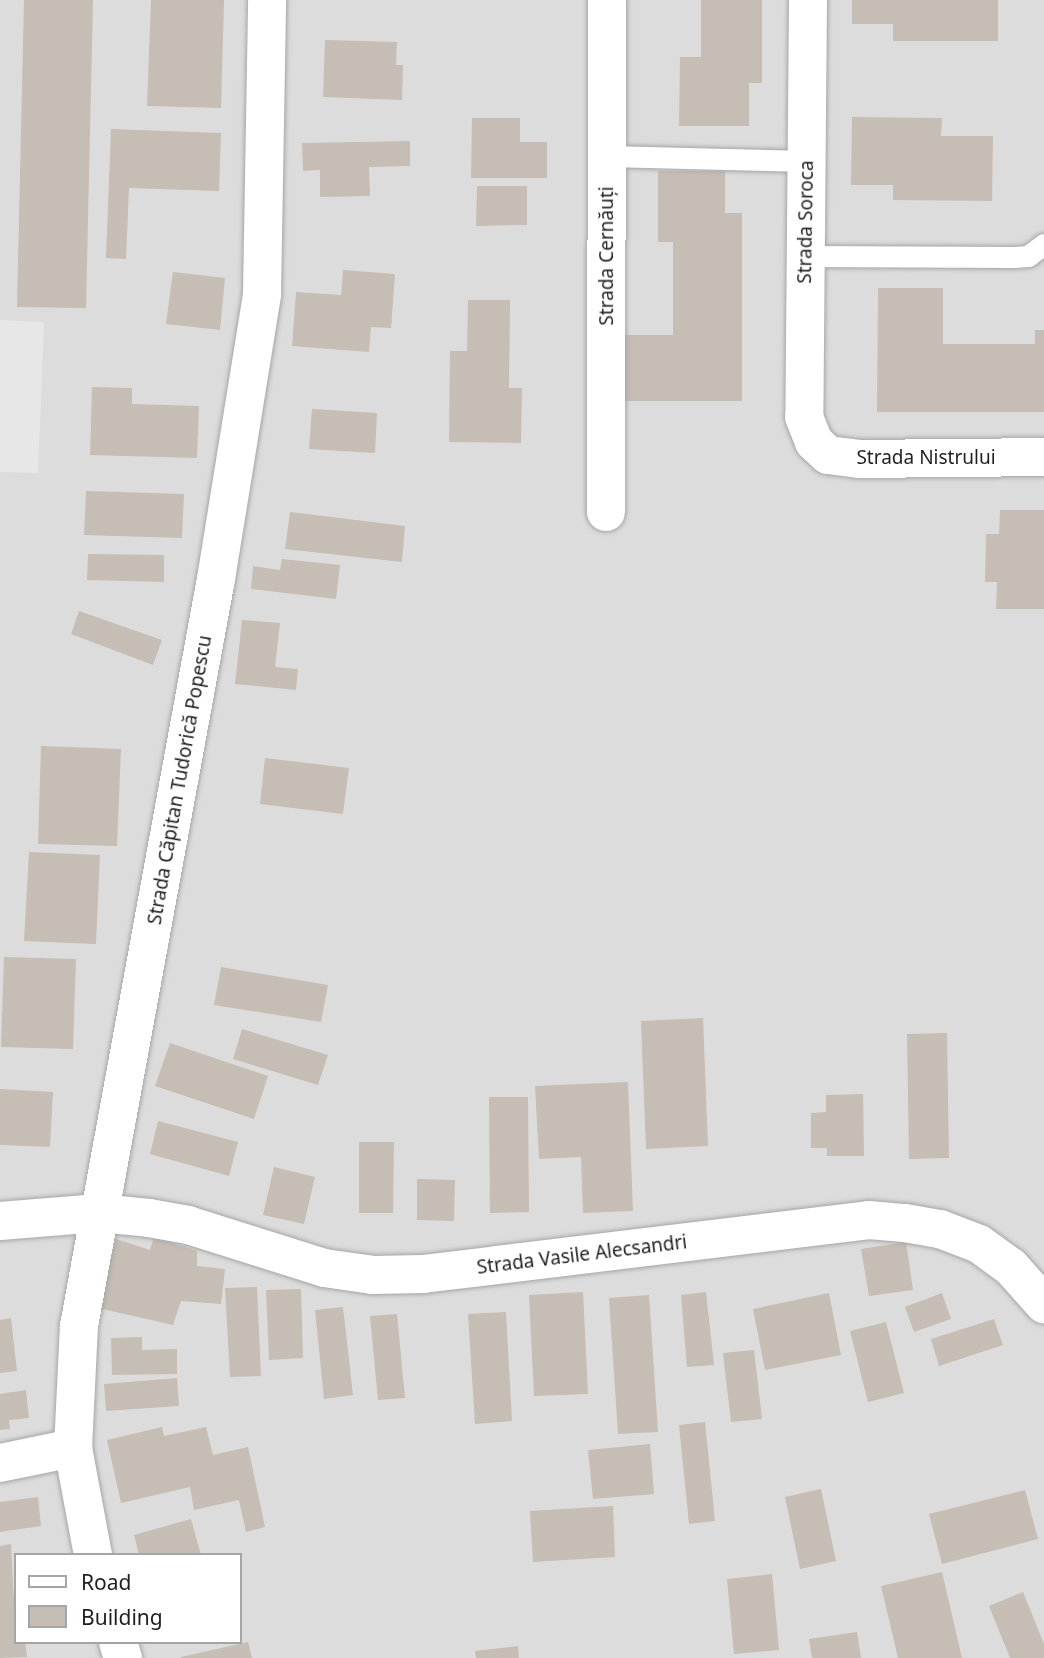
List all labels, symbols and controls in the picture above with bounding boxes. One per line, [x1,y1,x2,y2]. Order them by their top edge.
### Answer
street label: Strada Soroca [794,160,818,284]
street label: Strada Cernăuți [596,186,618,326]
street label: Strada Nistrului [856,447,996,469]
street label: Strada Căpitan Tudorică Popescu [143,633,217,927]
street label: Strada Vasile Alecsandri [476,1231,688,1279]
legend [14,1553,242,1644]
text: Road [81,1568,131,1596]
text: Building [81,1603,163,1631]

